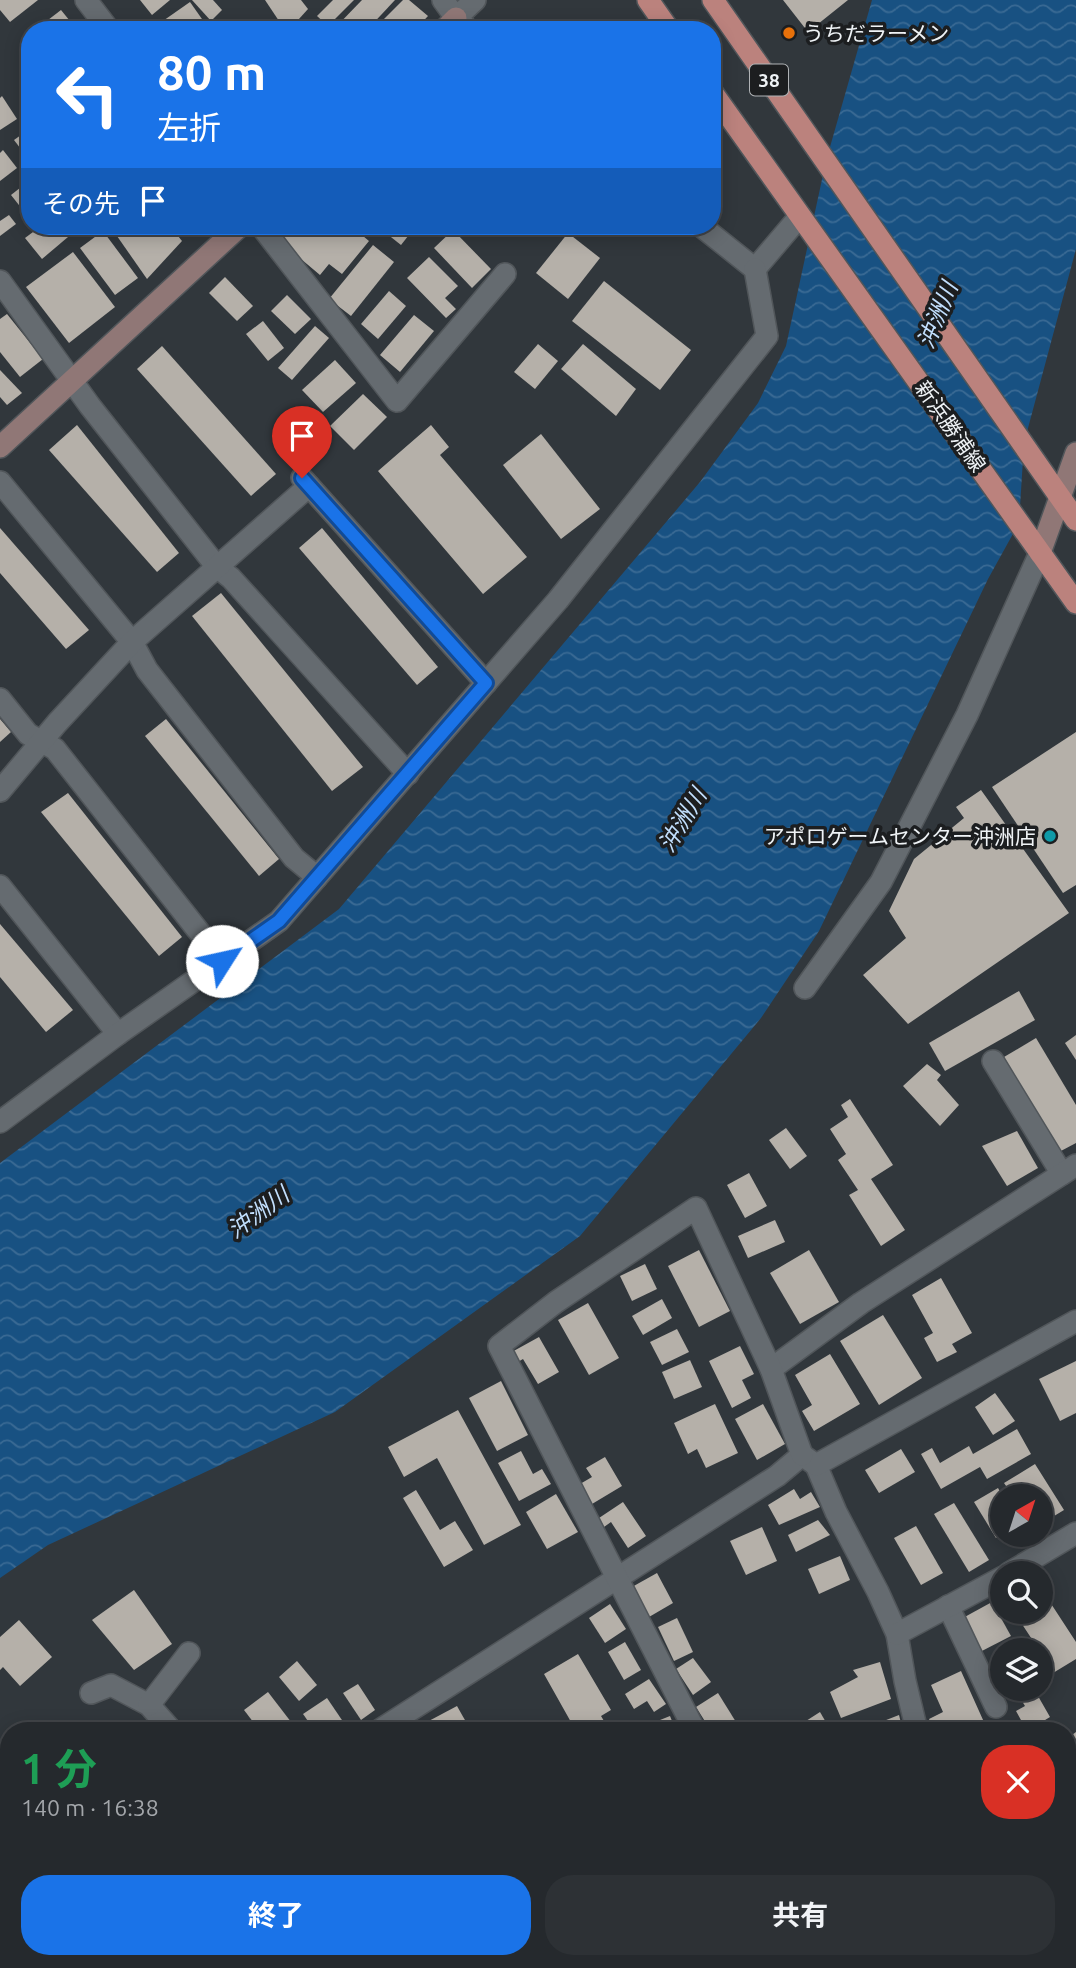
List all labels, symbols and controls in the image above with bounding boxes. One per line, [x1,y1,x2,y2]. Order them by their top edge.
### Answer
place label: うちだラーメン [803,21,949,45]
marker: うちだラーメン [781,25,797,41]
text: 80 m [157,44,266,99]
icon: left [42,49,133,140]
road number: 38 [750,64,788,96]
text: 左折 [157,109,221,145]
icon: arrive [134,182,172,220]
text: その先 [42,189,120,218]
water label: 沖洲川 [912,276,963,352]
street label: 新浜勝浦線 [911,376,991,476]
pin [272,406,332,478]
icon: arrive [283,417,321,455]
water label: 沖洲川 [654,781,712,856]
place label: アポロゲームセンター沖洲店 [764,824,1036,848]
marker: アポロゲームセンター沖洲店 [1042,828,1058,844]
position arrow [185,924,259,998]
water label: 沖洲川 [223,1180,296,1242]
north arrow [990,1484,1054,1547]
map controls [990,1484,1053,1701]
button: search [990,1561,1053,1624]
button: layers [990,1638,1053,1701]
text: 1 分 [21,1745,97,1792]
button: close [981,1745,1055,1819]
text: 140 m · 16:38 [21,1795,159,1820]
button: 終了 [21,1875,531,1955]
button: 共有 [545,1875,1055,1955]

